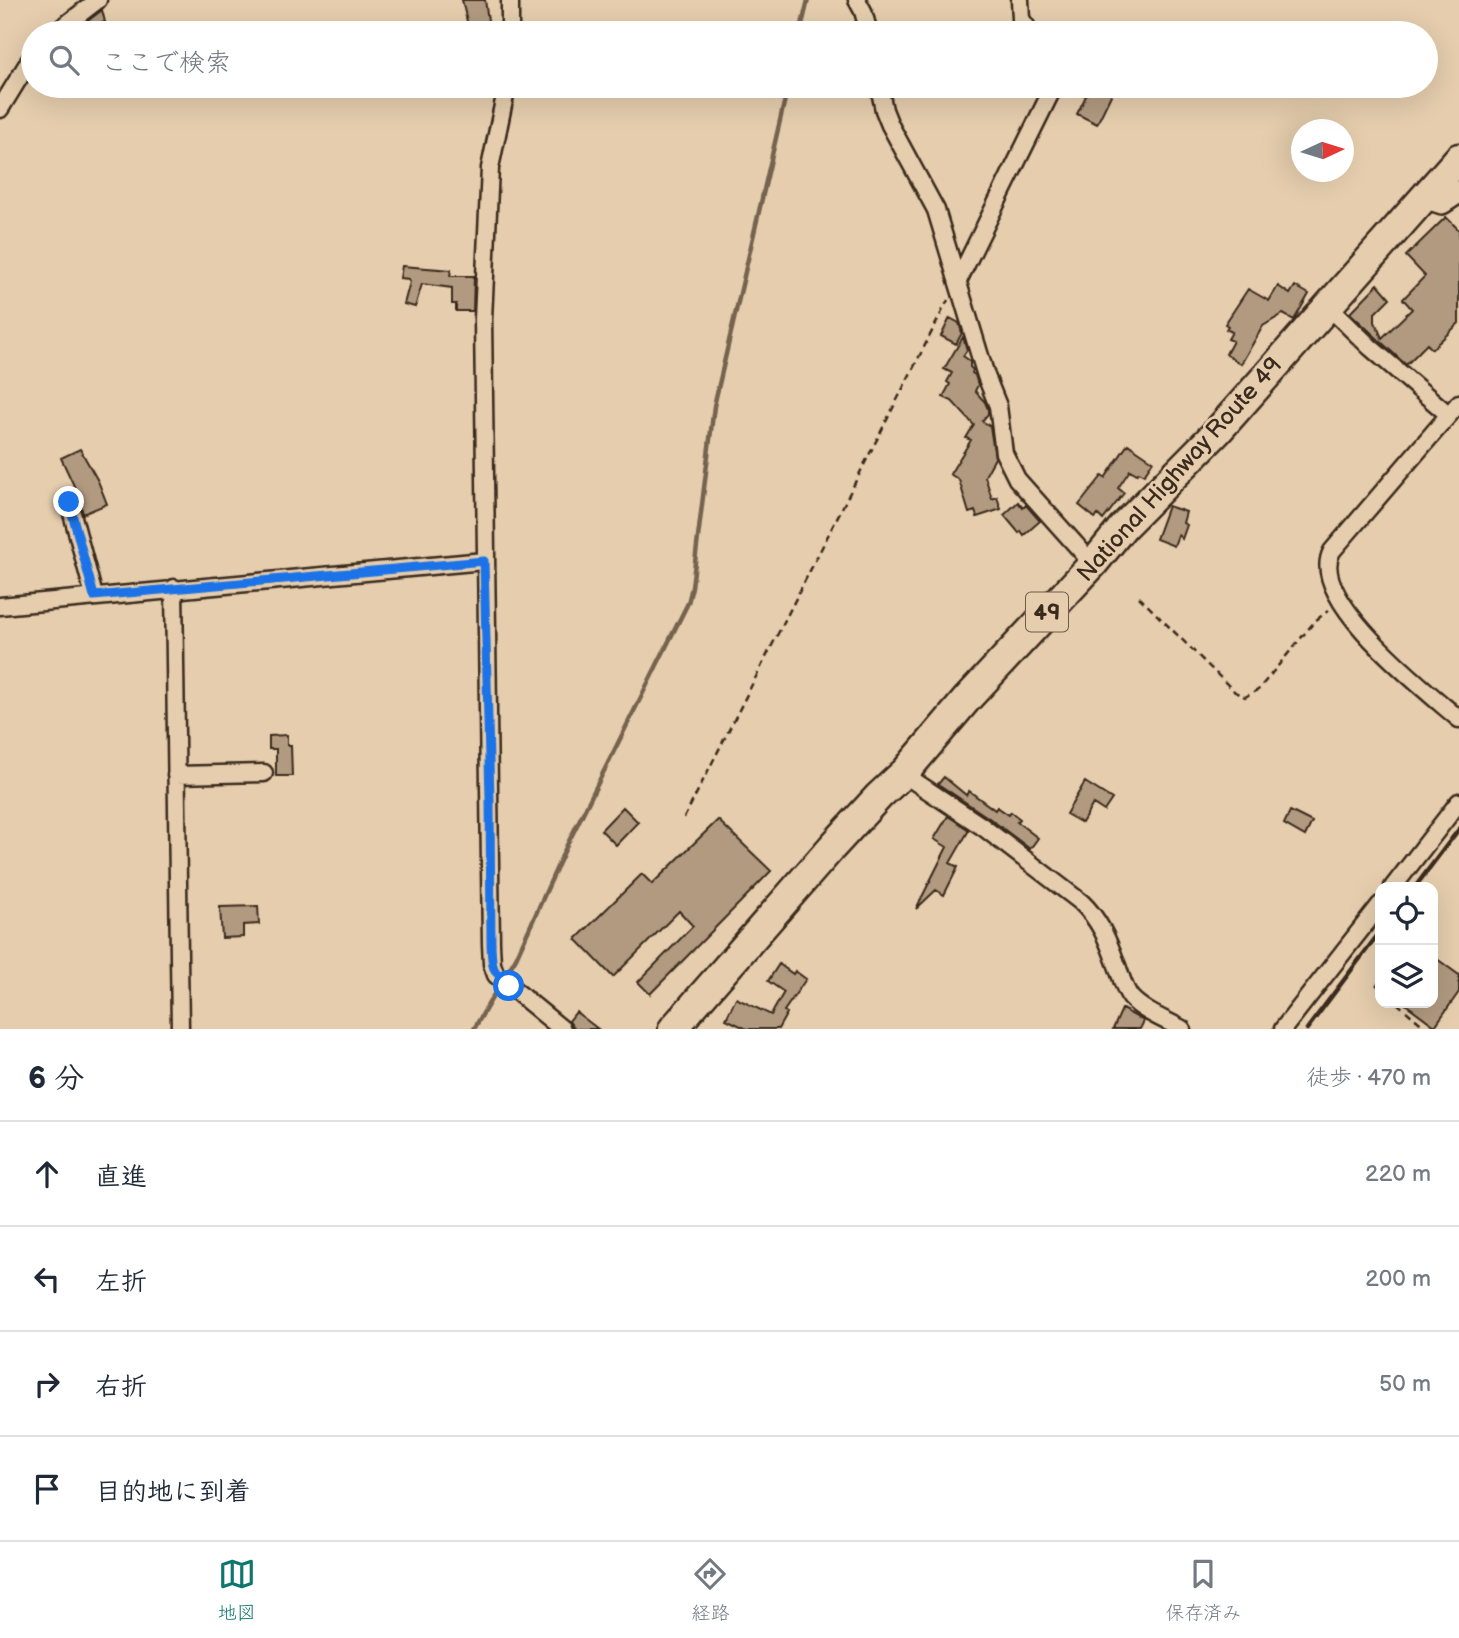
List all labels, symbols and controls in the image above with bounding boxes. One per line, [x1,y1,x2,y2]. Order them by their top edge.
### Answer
search box [21,21,1438,98]
icon: search [45,41,83,79]
text: ここで検索 [101,48,231,79]
north arrow [1291,119,1354,182]
street label: National Highway Route 49 [1071,351,1288,588]
route end [53,486,84,517]
road number: 49 [1026,592,1068,632]
map controls [1375,882,1438,1008]
button: locate [1375,882,1438,945]
button: layers [1375,945,1438,1008]
route start [493,970,524,1001]
text: 6 分 [28,1061,84,1097]
text: 徒歩 · 470 m [1306,1064,1431,1092]
icon: ahead [28,1155,66,1193]
text: 220 m [1365,1160,1431,1188]
text: 直進 [95,1162,147,1193]
icon: left [28,1260,66,1298]
text: 200 m [1365,1265,1431,1293]
text: 左折 [95,1267,147,1298]
icon: right [28,1365,66,1403]
text: 50 m [1379,1370,1431,1398]
text: 右折 [95,1372,147,1403]
icon: arrive [28,1470,66,1508]
text: 目的地に到着 [95,1477,251,1508]
tab: 地図 [218,1555,256,1625]
tab: 経路 [691,1555,729,1625]
tab: 保存済み [1165,1555,1241,1625]

